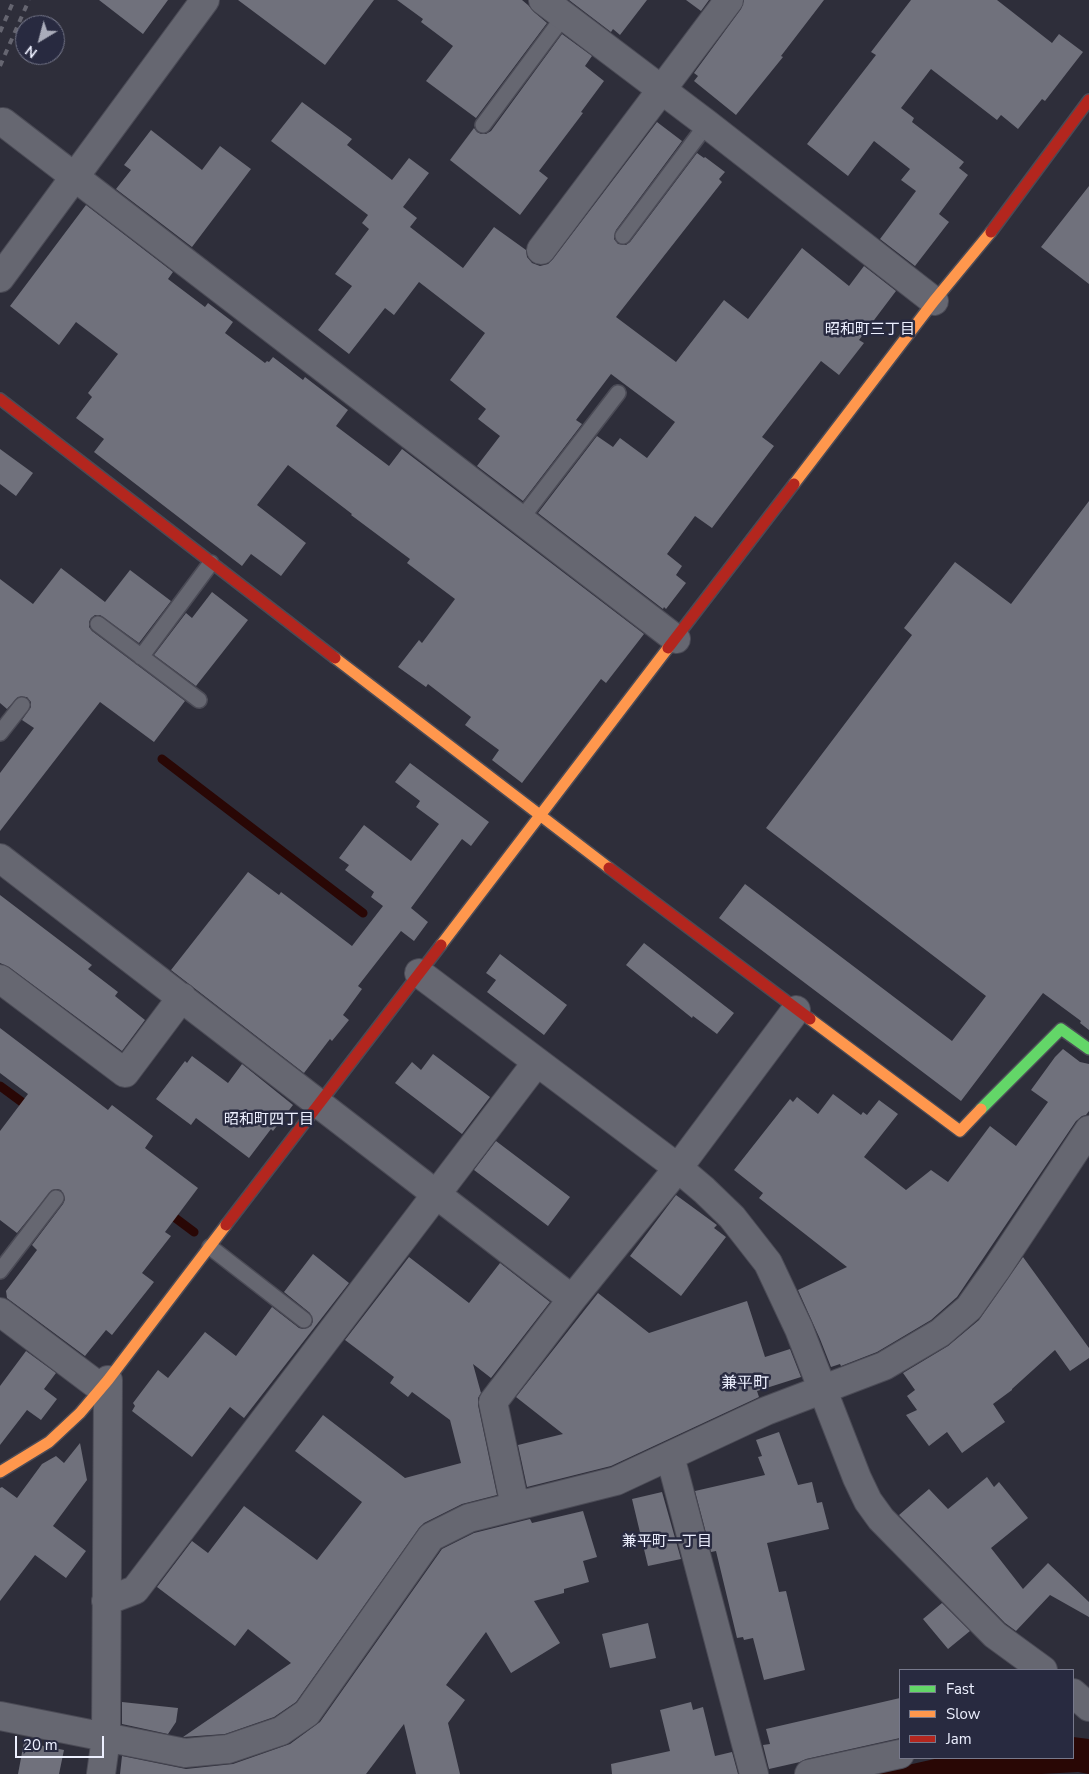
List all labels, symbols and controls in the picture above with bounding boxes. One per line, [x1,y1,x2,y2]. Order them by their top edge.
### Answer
north arrow [15,15,65,65]
text: N [21,41,41,62]
district label: 昭和町三丁目 [825,321,915,339]
district label: 昭和町四丁目 [224,1111,314,1129]
district label: 兼平町 [721,1374,769,1394]
district label: 兼平町一丁目 [622,1533,712,1551]
legend [899,1669,1074,1759]
text: Fast [946,1679,974,1699]
text: Slow [946,1704,980,1724]
scale bar [18,1726,106,1758]
text: Jam [946,1729,972,1749]
text: 20 m [23,1735,58,1755]

